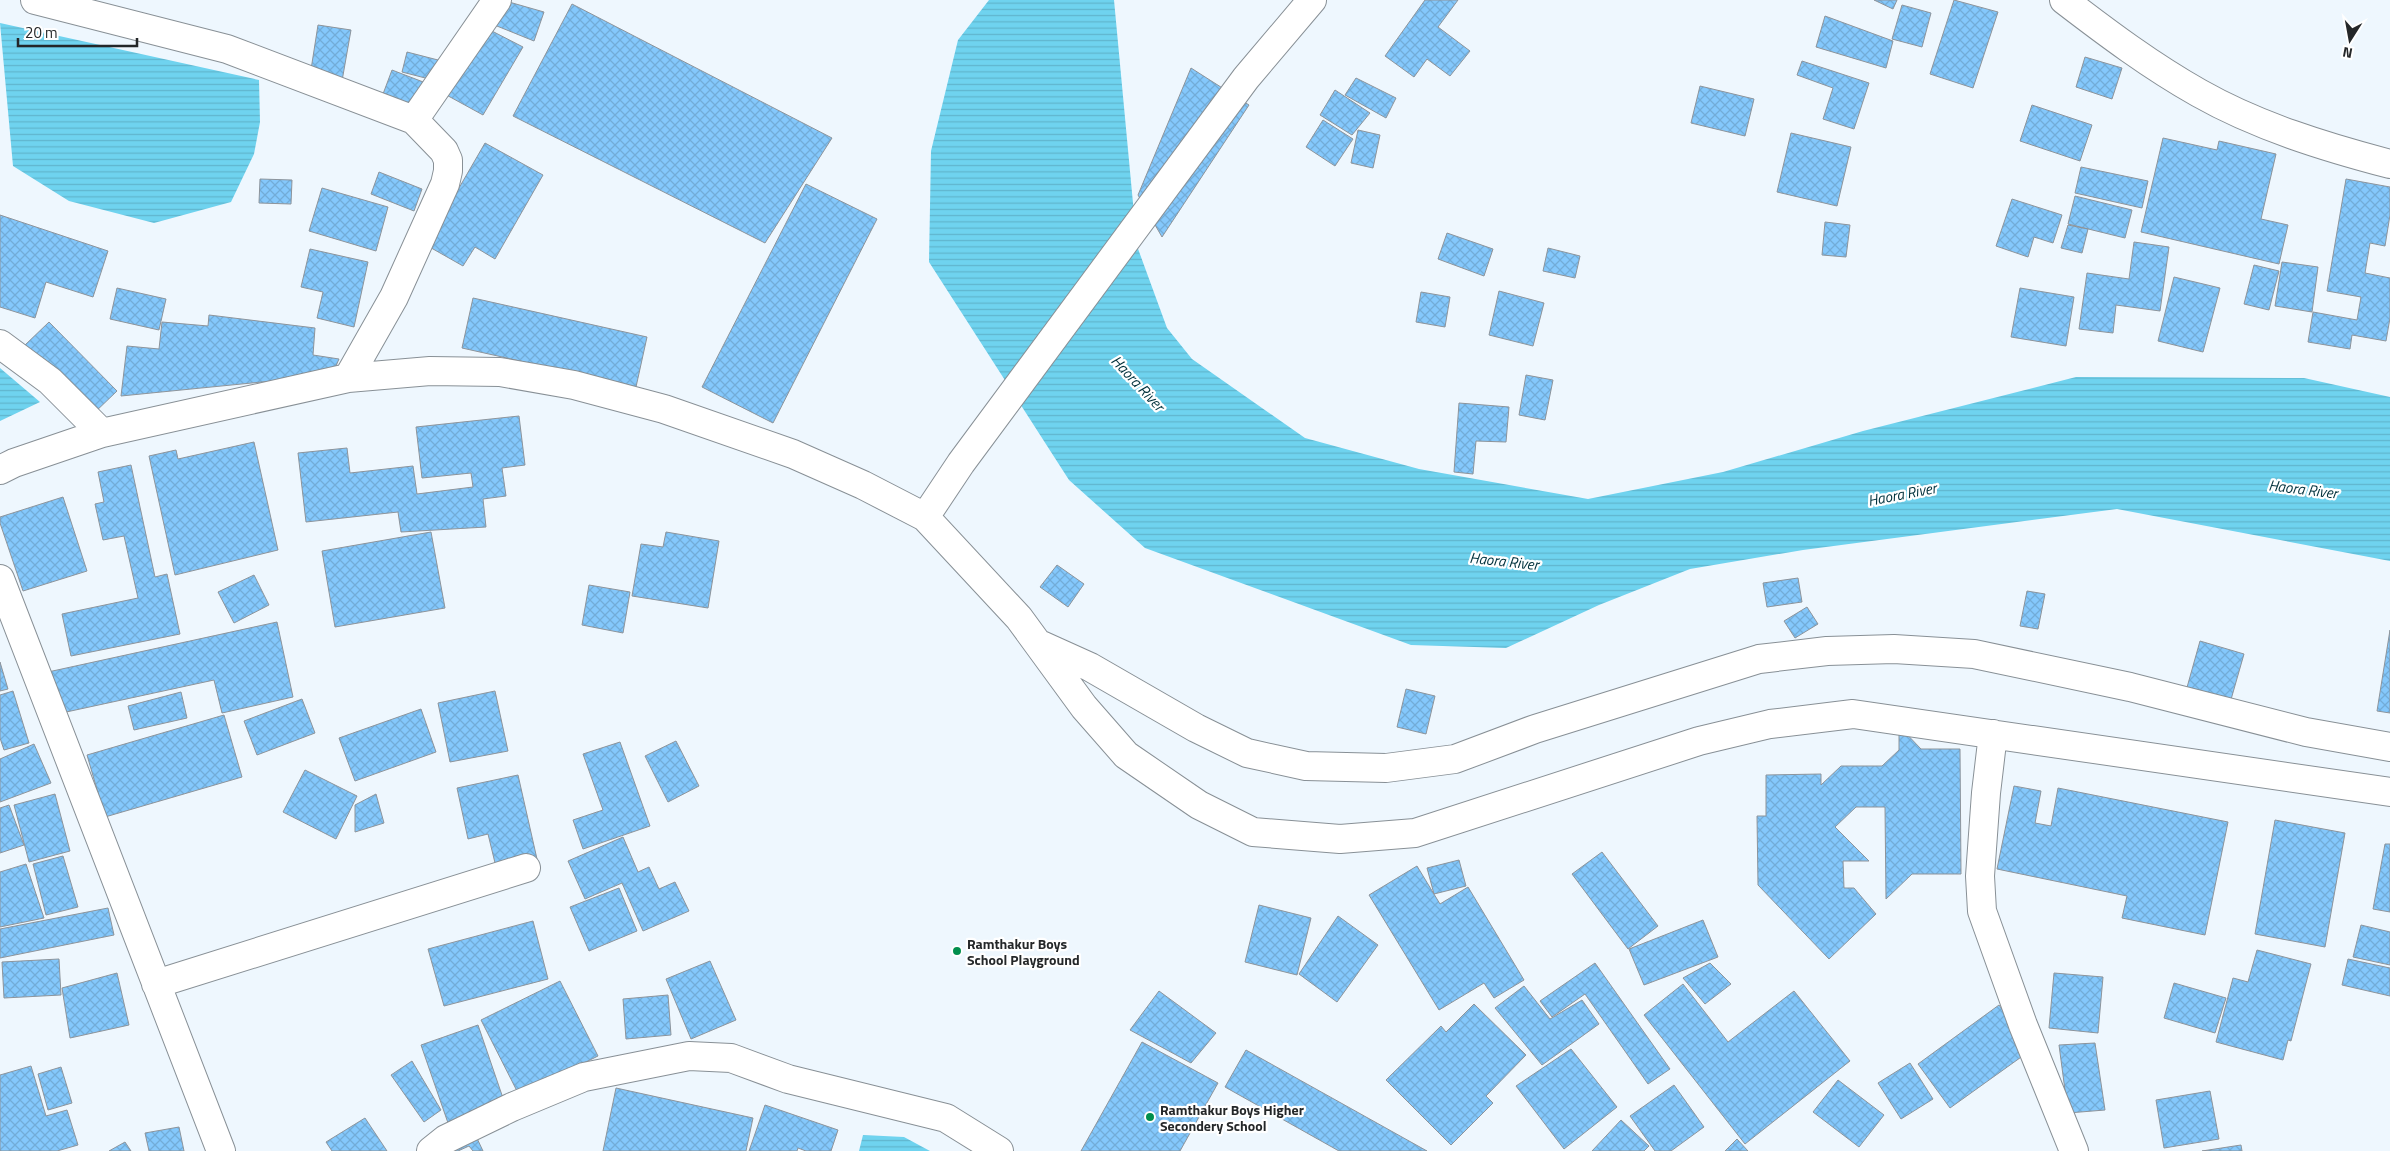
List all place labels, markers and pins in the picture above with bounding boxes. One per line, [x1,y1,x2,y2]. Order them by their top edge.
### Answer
place label: Ramthakur Boys School Playground [967,933,1080,970]
marker: Ramthakur Boys School Playground [951,945,963,957]
place label: Ramthakur Boys Higher Secondery School [1160,1099,1304,1136]
marker: Ramthakur Boys Higher Secondery School [1144,1111,1156,1123]

